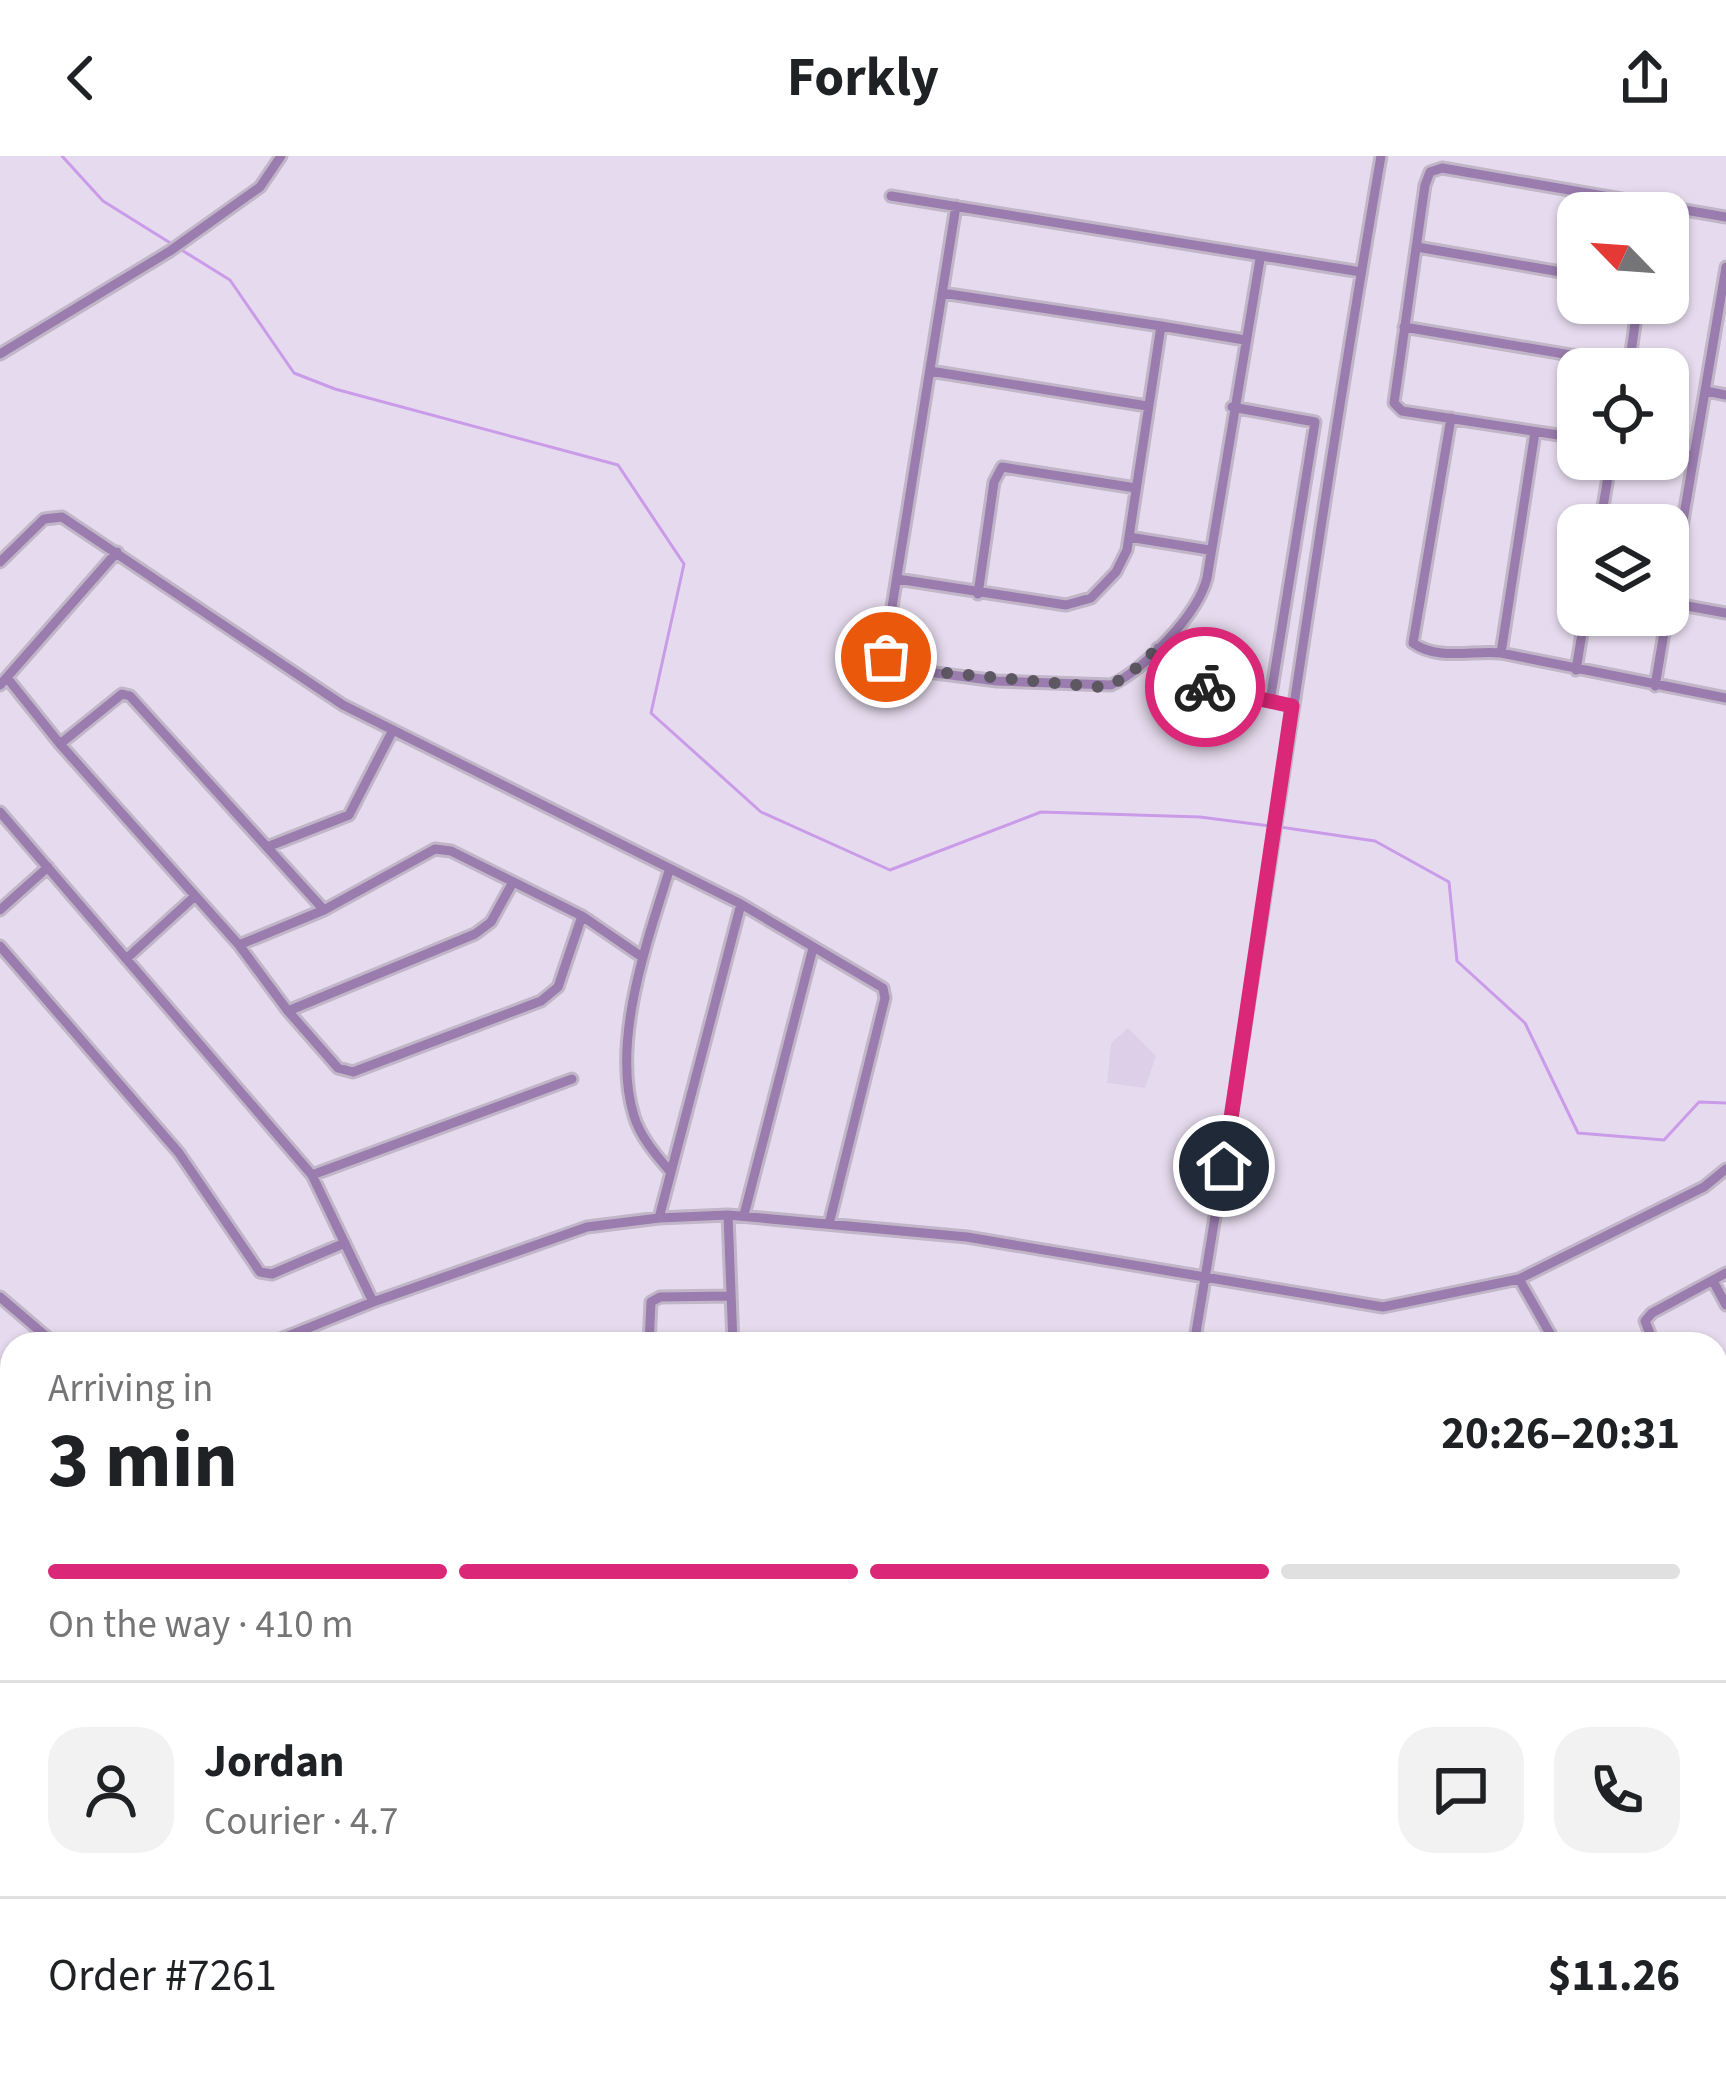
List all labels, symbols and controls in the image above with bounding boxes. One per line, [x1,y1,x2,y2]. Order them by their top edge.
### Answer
text: Forkly [787,40,939,117]
icon: back [48,45,114,111]
icon: share [1612,45,1678,111]
north arrow [1557,192,1689,324]
map controls [1557,192,1689,636]
button: locate [1557,348,1689,480]
button: layers [1557,504,1689,636]
pin [835,606,937,708]
icon: bag [853,624,919,690]
courier [1145,627,1265,747]
icon: bike [1172,654,1238,720]
pin [1173,1115,1275,1217]
icon: home [1191,1133,1257,1199]
text: Arriving in [48,1361,213,1417]
text: 20:26–20:31 [1441,1402,1680,1466]
text: 3 min [48,1406,238,1517]
text: On the way · 410 m [48,1597,354,1653]
button: person [48,1727,174,1853]
button: chat [1398,1727,1524,1853]
button: phone [1554,1727,1680,1853]
text: Jordan [204,1730,345,1794]
text: Courier · 4.7 [204,1794,398,1850]
text: Order #7261 [48,1944,277,2008]
text: $11.26 [1548,1944,1680,2008]

